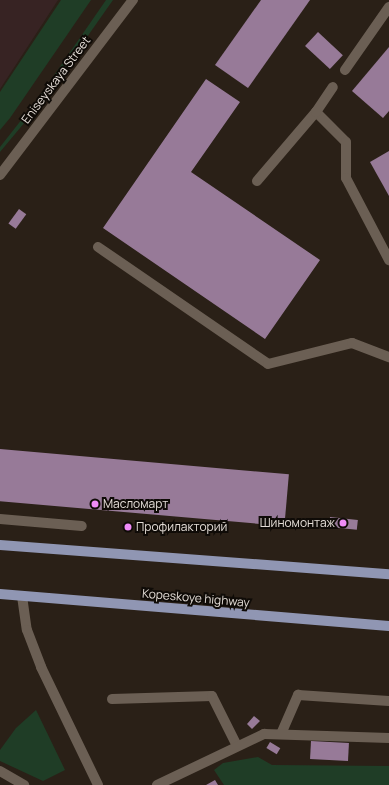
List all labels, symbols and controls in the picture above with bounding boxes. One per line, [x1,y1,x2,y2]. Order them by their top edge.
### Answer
street label: Eniseyskaya Street [19,34,93,126]
place label: Масломарт [103,497,168,511]
marker: Масломарт [90,499,100,509]
place label: Шиномонтаж [260,516,335,530]
marker: Шиномонтаж [338,518,348,528]
place label: Профилакторий [136,520,227,534]
marker: Профилакторий [123,522,133,532]
street label: Kopeskoye highway [142,586,250,610]

